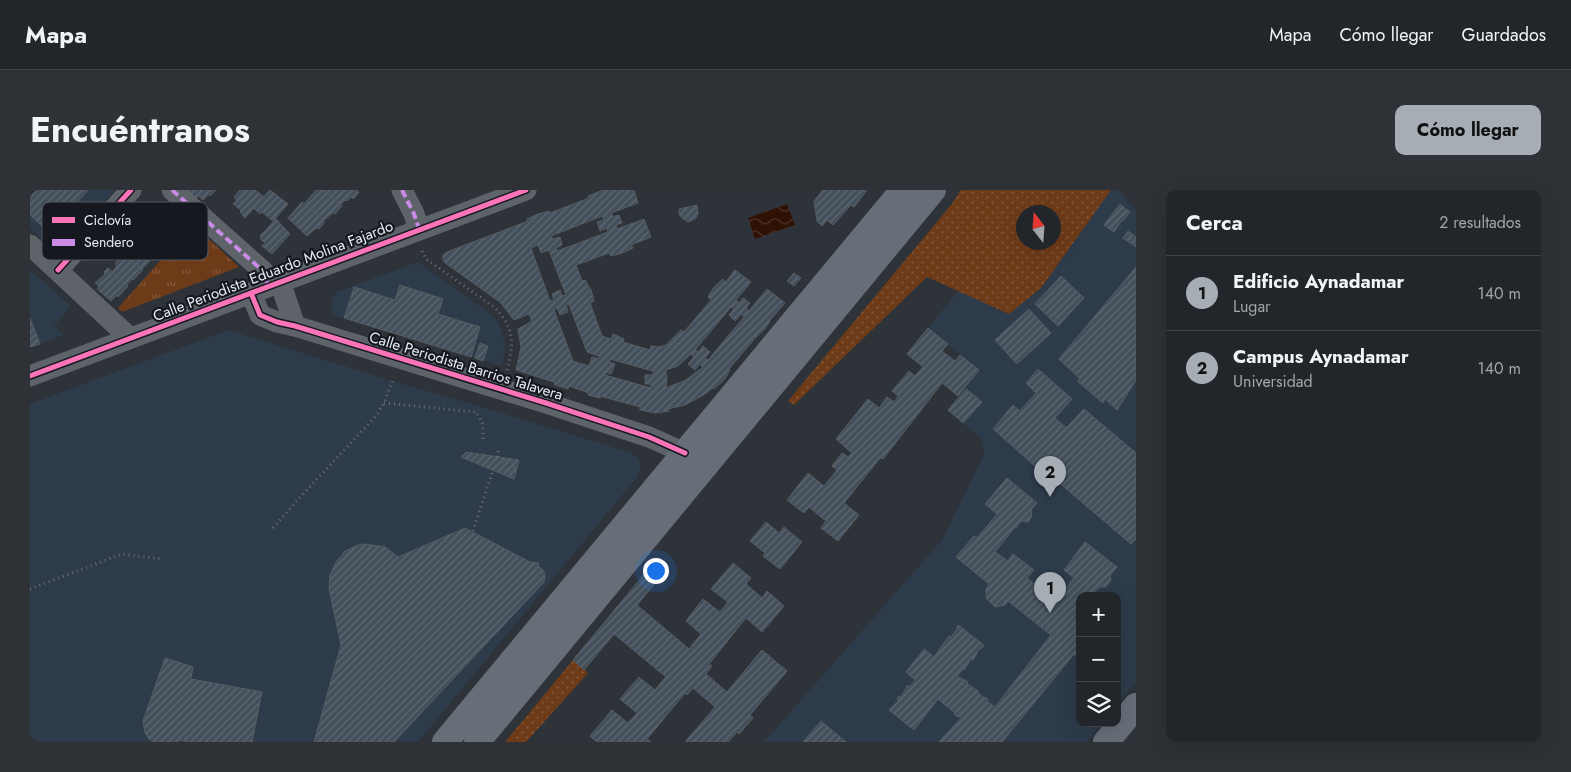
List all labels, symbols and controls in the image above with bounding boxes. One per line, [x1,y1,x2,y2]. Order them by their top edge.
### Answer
text: Mapa [25,17,87,52]
text: Mapa [1269,22,1311,48]
text: Cómo llegar [1339,22,1434,48]
text: Guardados [1462,22,1546,48]
text: Encuéntranos [30,105,250,155]
button: Cómo llegar [1395,105,1541,155]
legend [42,202,208,260]
north arrow [1016,205,1061,250]
text: Cerca [1186,208,1243,238]
text: Ciclovía [84,210,131,230]
text: 2 resultados [1439,211,1521,234]
street label: Calle Periodista Eduardo Molina Fajardo [150,215,396,327]
text: Sendero [84,232,134,252]
text: Edificio Aynadamar [1233,268,1404,295]
text: 1 [1198,282,1206,305]
text: 140 m [1478,282,1521,305]
text: Lugar [1233,295,1271,318]
street label: Calle Periodista Barrios Talavera [366,326,566,406]
text: Campus Aynadamar [1233,343,1409,370]
text: 2 [1197,357,1207,380]
text: 140 m [1478,357,1521,380]
text: Universidad [1233,370,1313,393]
pin: 2 [1034,456,1066,497]
your location [643,558,669,584]
pin: 1 [1034,572,1066,613]
map controls [1076,592,1121,727]
button: + [1076,592,1121,637]
button: − [1076,637,1121,682]
button: layers [1076,682,1121,727]

